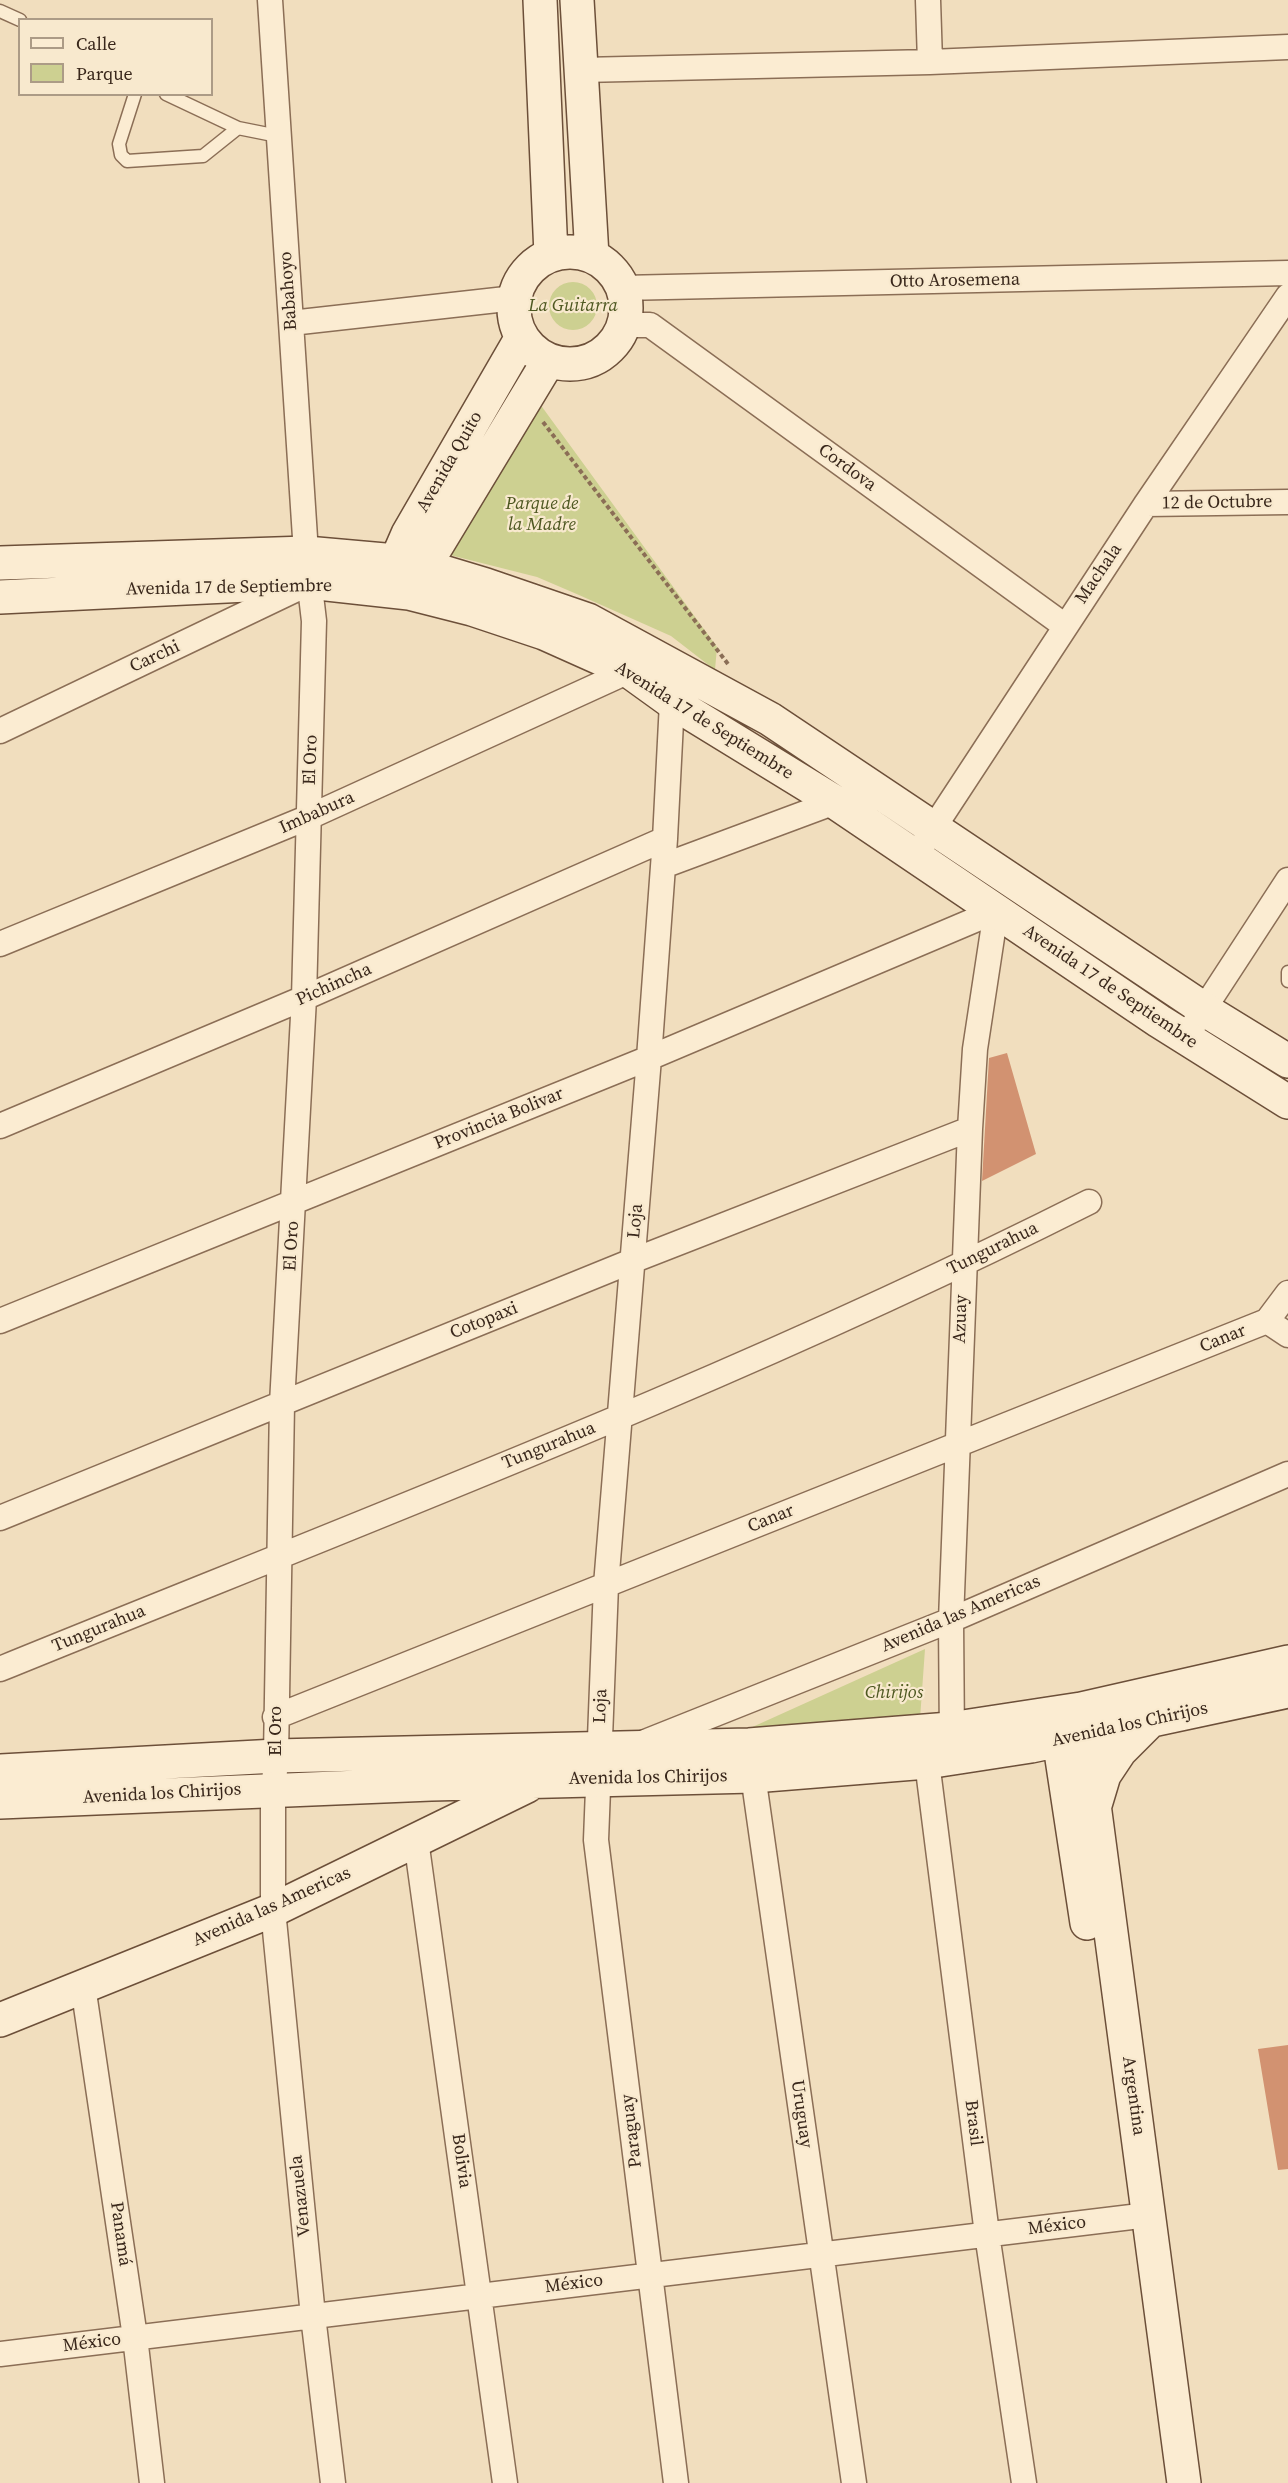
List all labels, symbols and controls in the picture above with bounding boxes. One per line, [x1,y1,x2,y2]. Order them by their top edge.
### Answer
legend [18,18,213,96]
text: Calle [76,31,116,56]
text: Parque [76,61,133,86]
street label: Babahoyo [275,251,303,331]
street label: Otto Arosemena [890,269,1020,293]
park label: La Guitarra [528,295,618,317]
street label: Avenida Quito [412,408,488,516]
street label: Cordova [814,440,880,496]
street label: 12 de Octubre [1162,491,1272,515]
park label: Parque de la Madre [506,493,578,536]
street label: Machala [1071,540,1127,608]
street label: Avenida 17 de Septiembre [126,575,332,601]
street label: Carchi [127,636,183,678]
street label: Avenida 17 de Septiembre [611,657,797,785]
street label: El Oro [299,734,323,786]
street label: Imbabura [276,787,358,839]
street label: Avenida 17 de Septiembre [1018,920,1202,1054]
street label: Pichincha [293,959,375,1011]
street label: Provincia Bolivar [431,1083,567,1155]
street label: Loja [624,1203,648,1239]
street label: Tungurahua [944,1218,1042,1280]
street label: El Oro [280,1220,304,1272]
street label: Azuay [949,1294,973,1344]
street label: Cotopaxi [447,1298,521,1344]
street label: Canar [1197,1320,1249,1358]
street label: Tungurahua [499,1418,599,1474]
street label: Canar [745,1500,797,1538]
street label: Avenida las Americas [878,1571,1044,1657]
street label: Tungurahua [49,1601,149,1657]
park label: Chirijos [865,1682,923,1704]
street label: Loja [590,1688,612,1724]
street label: Avenida los Chirijos [1050,1698,1210,1752]
street label: El Oro [265,1706,287,1756]
street label: Avenida los Chirijos [568,1766,728,1790]
street label: Avenida los Chirijos [82,1779,242,1809]
street label: Avenida las Americas [190,1862,354,1952]
street label: Argentina [1117,2055,1149,2137]
street label: Uruguay [786,2079,816,2149]
street label: Paraguay [617,2093,647,2169]
street label: Brasil [959,2099,987,2147]
street label: Bolivia [446,2132,476,2190]
street label: Venazuela [286,2154,316,2238]
street label: Panamá [105,2200,135,2268]
street label: México [1027,2212,1087,2240]
street label: México [544,2270,604,2298]
street label: México [62,2329,122,2357]

